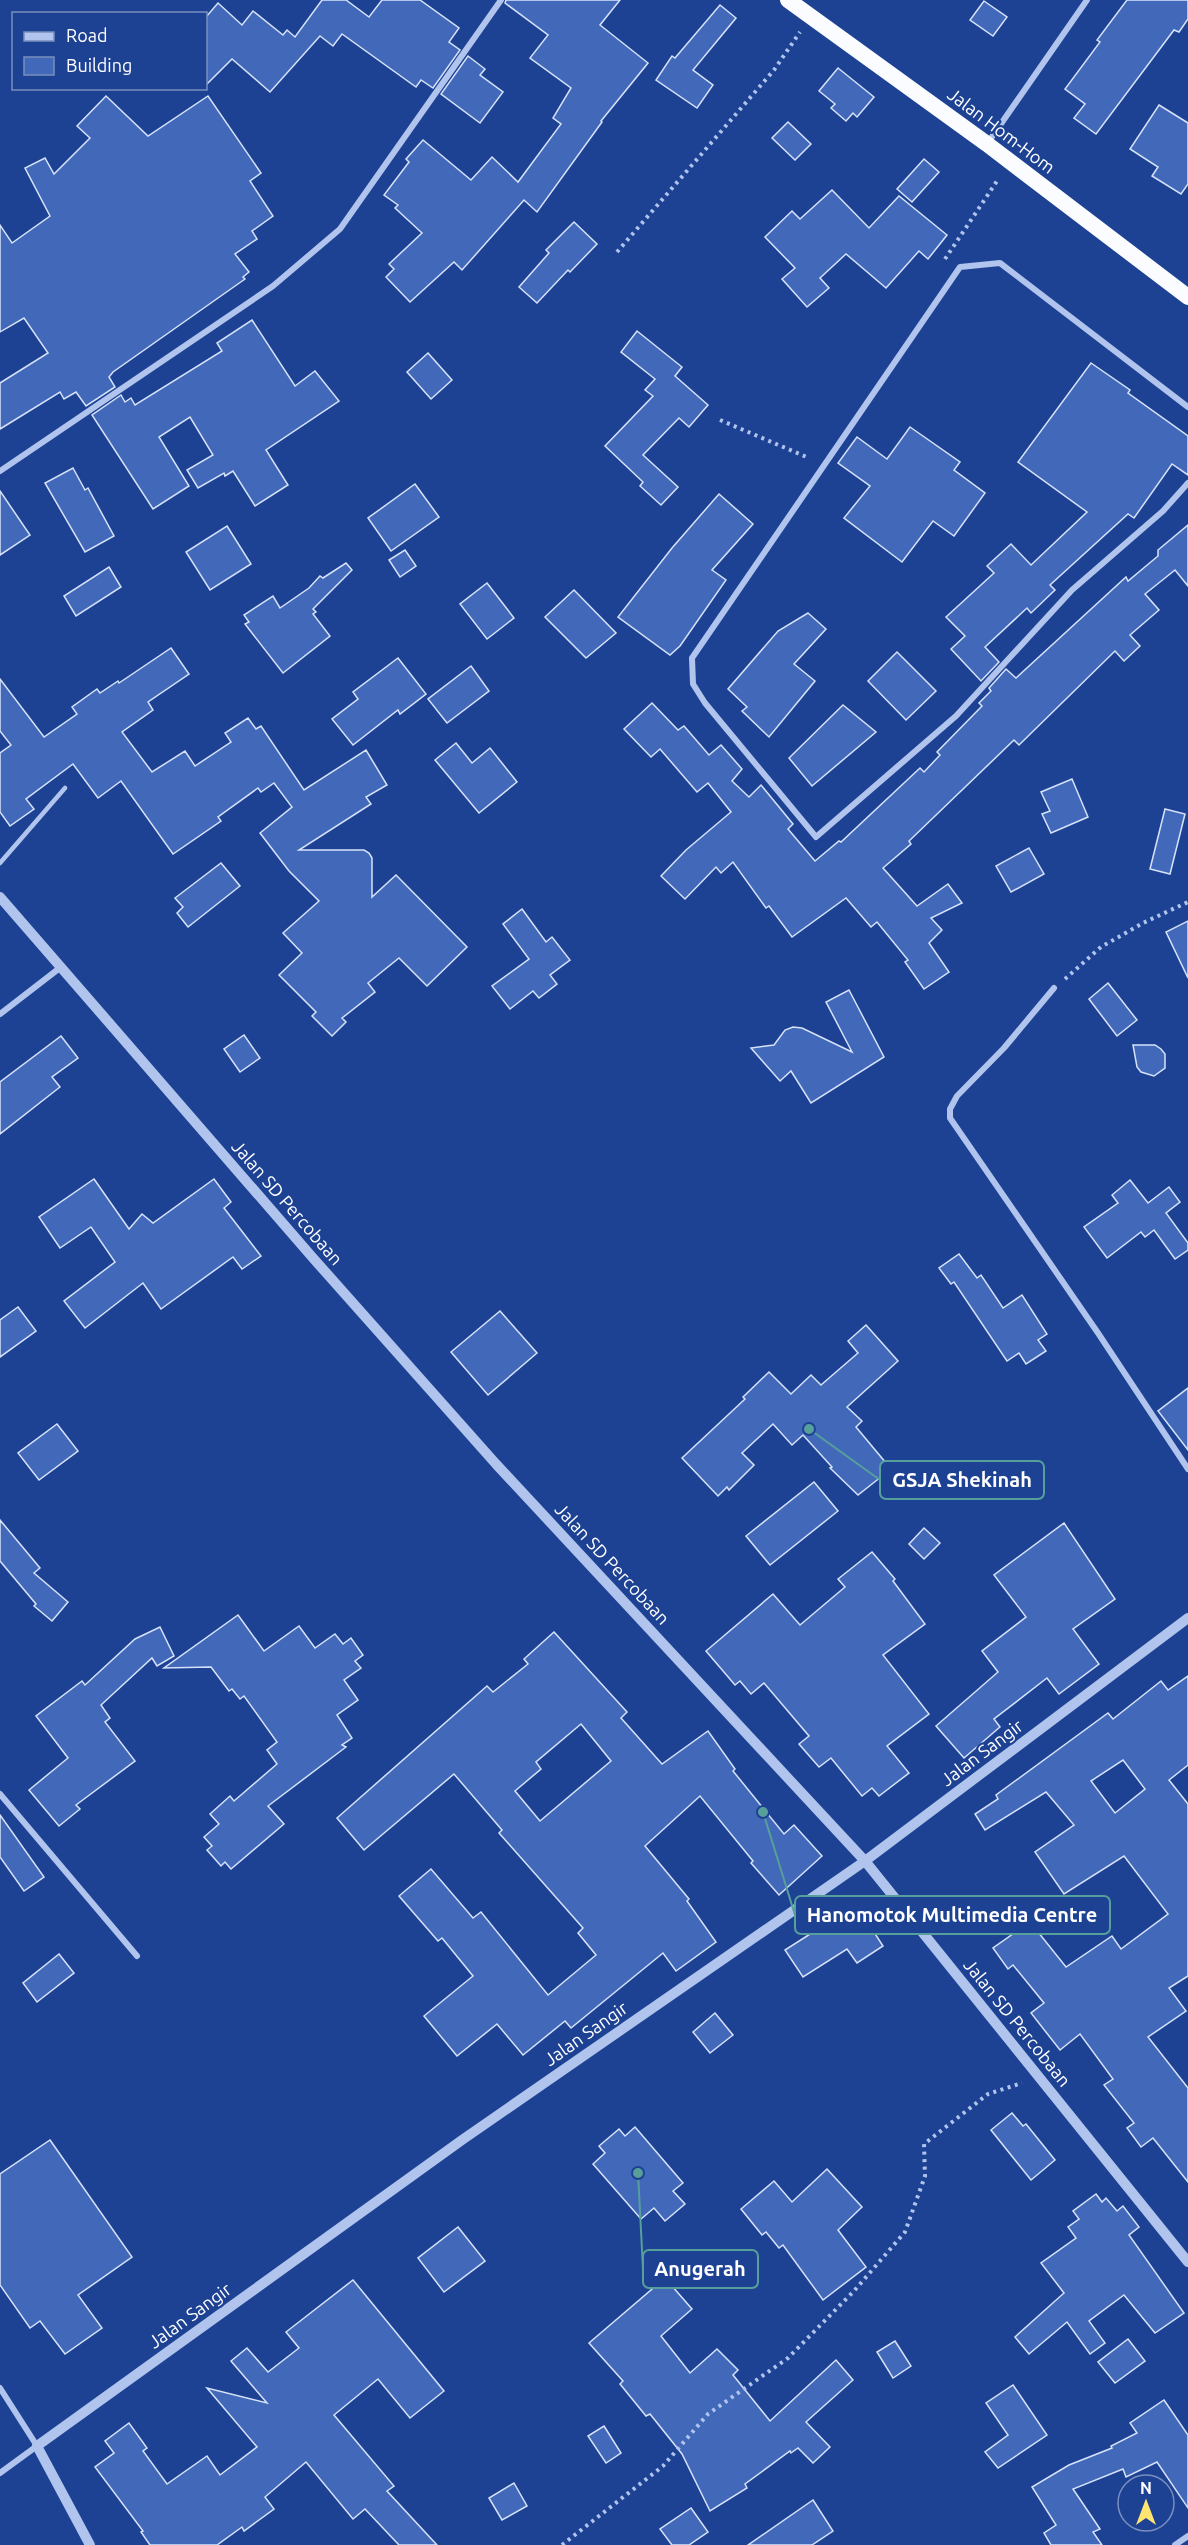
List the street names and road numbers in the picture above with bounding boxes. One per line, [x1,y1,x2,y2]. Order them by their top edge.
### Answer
street label: Jalan Hom-Hom [944,83,1059,177]
street label: Jalan SD Percobaan [228,1136,347,1269]
street label: Jalan SD Percobaan [552,1499,674,1628]
street label: Jalan Sangir [937,1715,1026,1789]
street label: Jalan SD Percobaan [960,1955,1075,2090]
street label: Jalan Sangir [540,1997,631,2069]
street label: Jalan Sangir [144,2278,235,2352]

